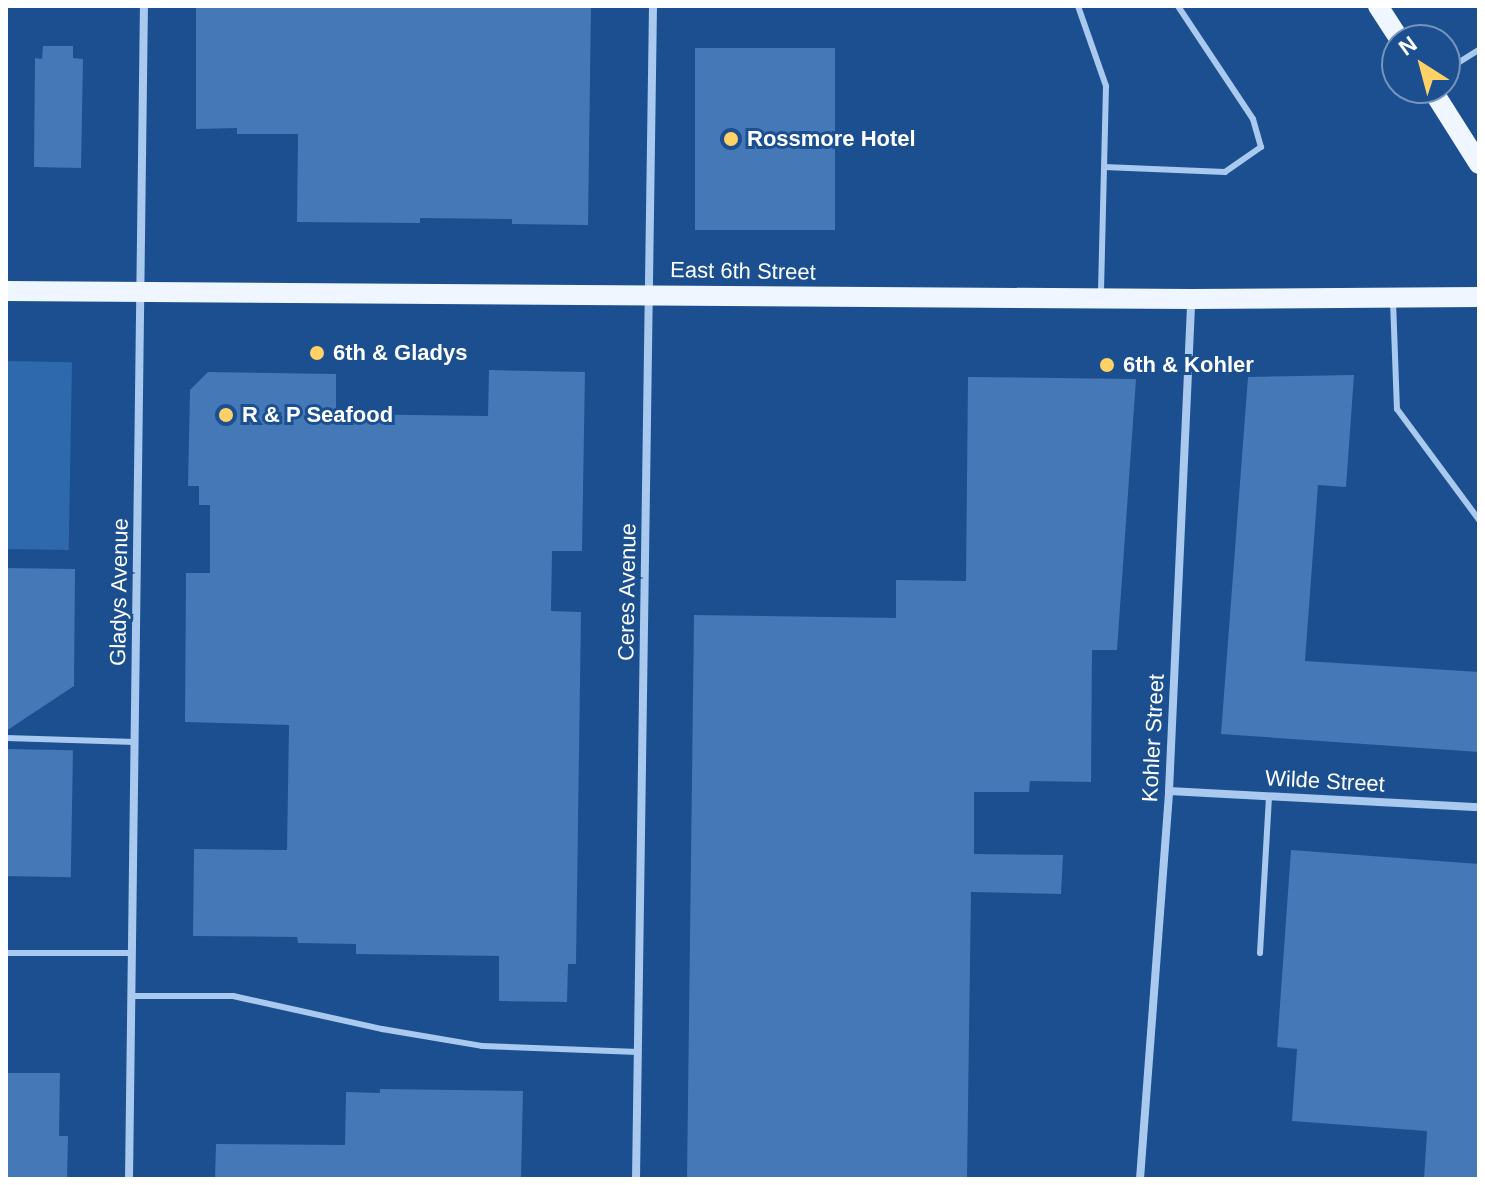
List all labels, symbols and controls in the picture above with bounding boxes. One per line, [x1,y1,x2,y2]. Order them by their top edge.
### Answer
north arrow [1381,24,1461,104]
text: N [1394,31,1422,61]
place label: Rossmore Hotel [747,126,916,152]
marker: Rossmore Hotel [722,130,740,148]
street label: East 6th Street [670,257,816,285]
place label: 6th & Gladys [333,340,467,366]
marker: 6th & Gladys [308,344,326,362]
place label: 6th & Kohler [1123,352,1254,378]
marker: 6th & Kohler [1098,356,1116,374]
place label: R & P Seafood [242,402,394,428]
marker: R & P Seafood [217,406,235,424]
street label: Gladys Avenue [105,517,133,667]
street label: Ceres Avenue [613,522,641,662]
street label: Kohler Street [1136,673,1170,803]
street label: Wilde Street [1264,765,1386,797]

